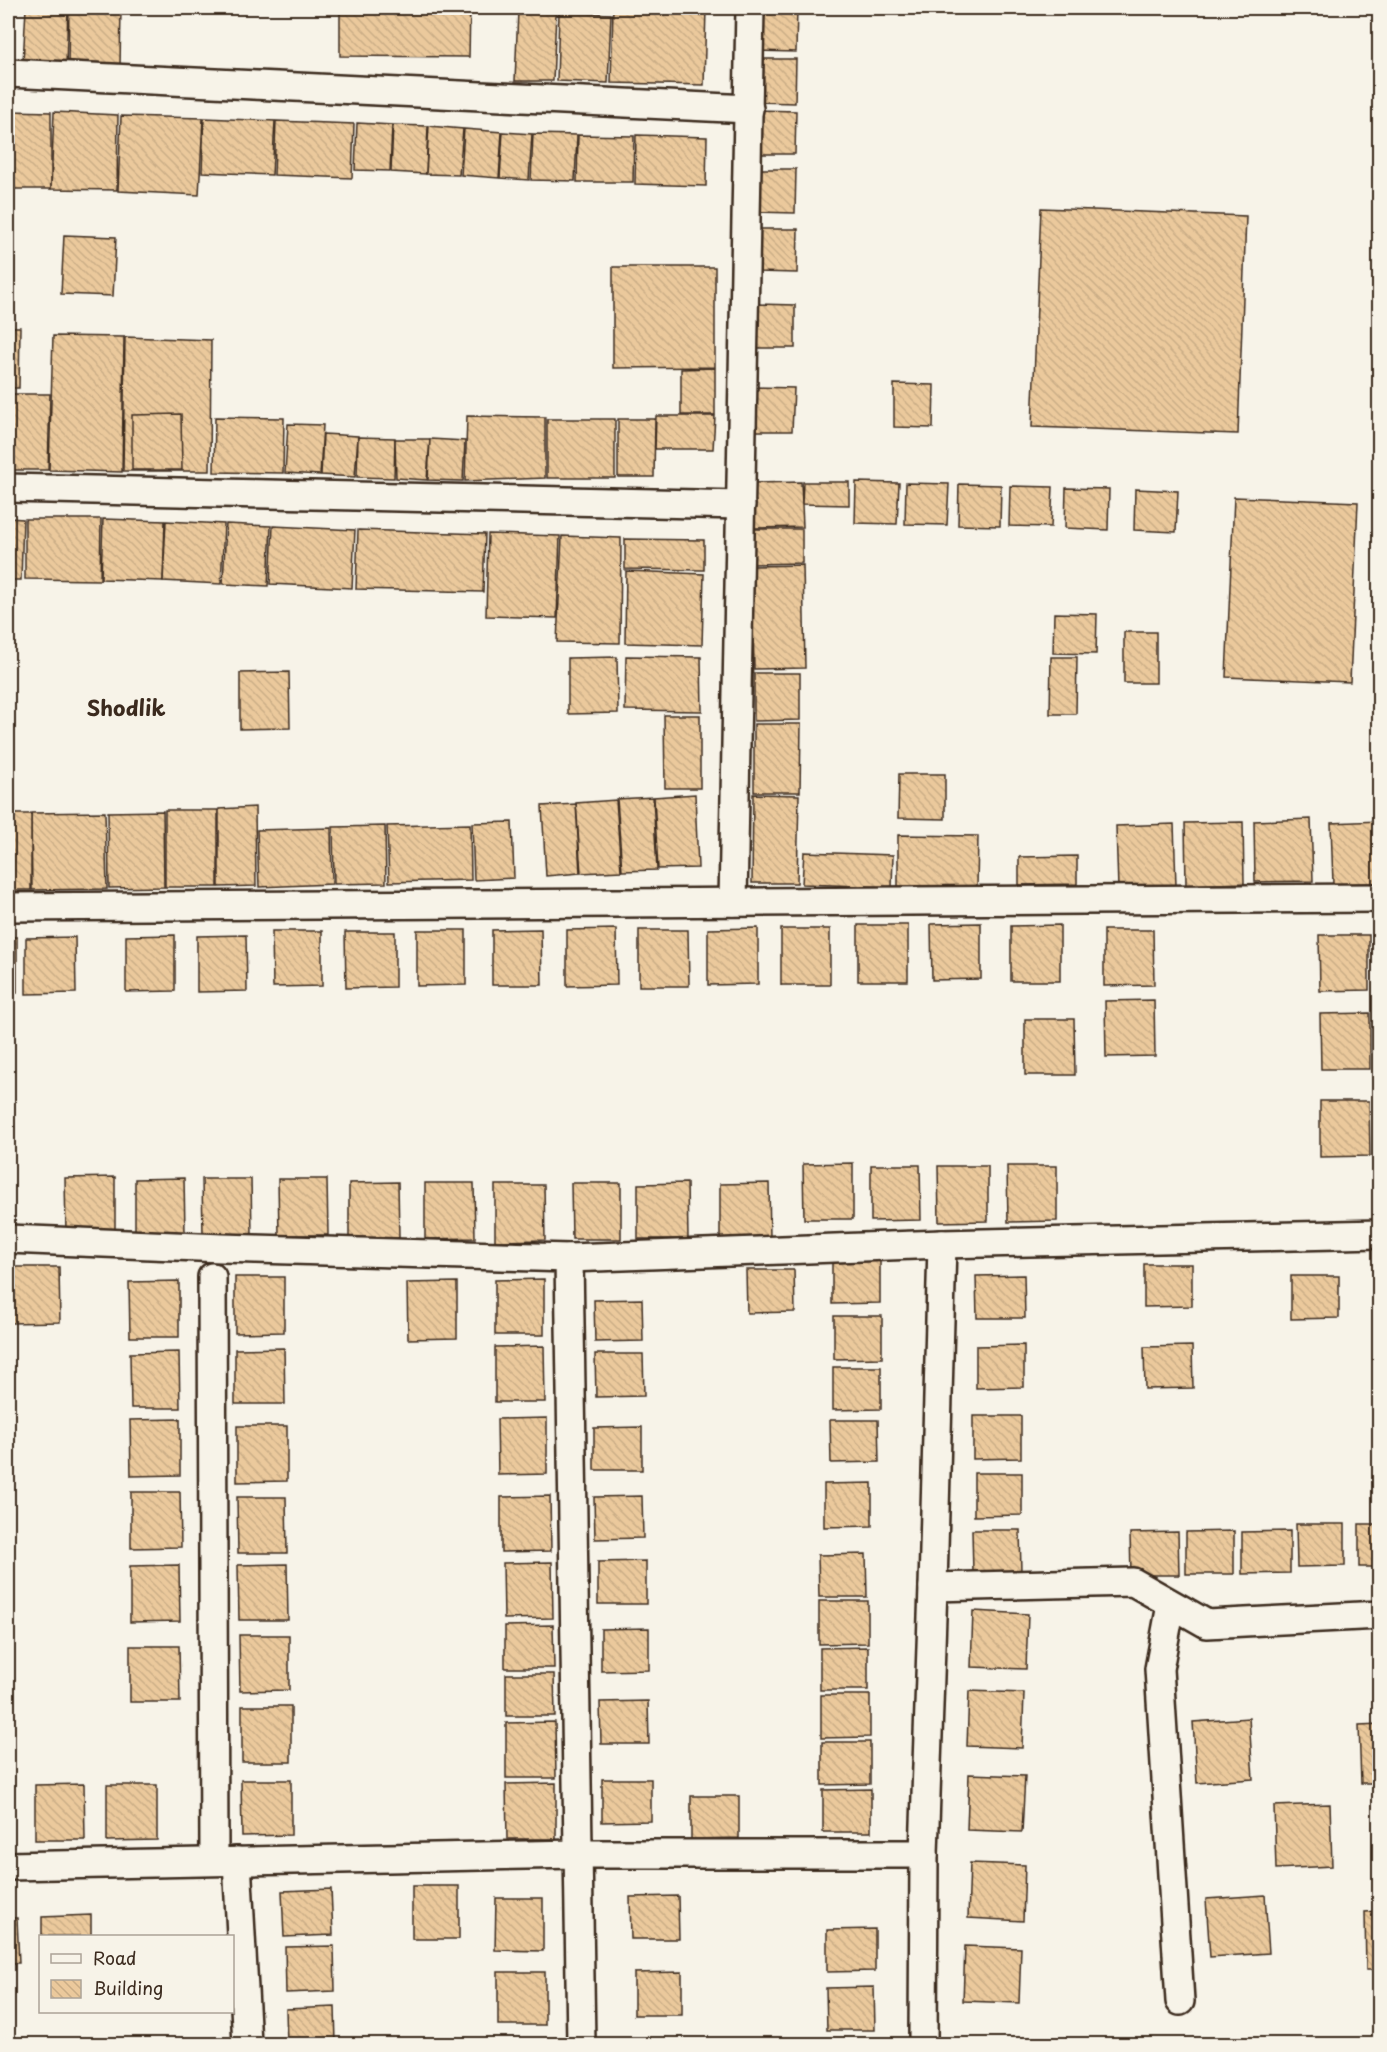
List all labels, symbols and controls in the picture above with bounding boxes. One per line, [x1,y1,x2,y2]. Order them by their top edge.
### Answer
district label: Shodlik [86,691,166,723]
legend [39,1935,234,2013]
text: Road [93,1944,137,1971]
text: Building [93,1974,163,2001]

